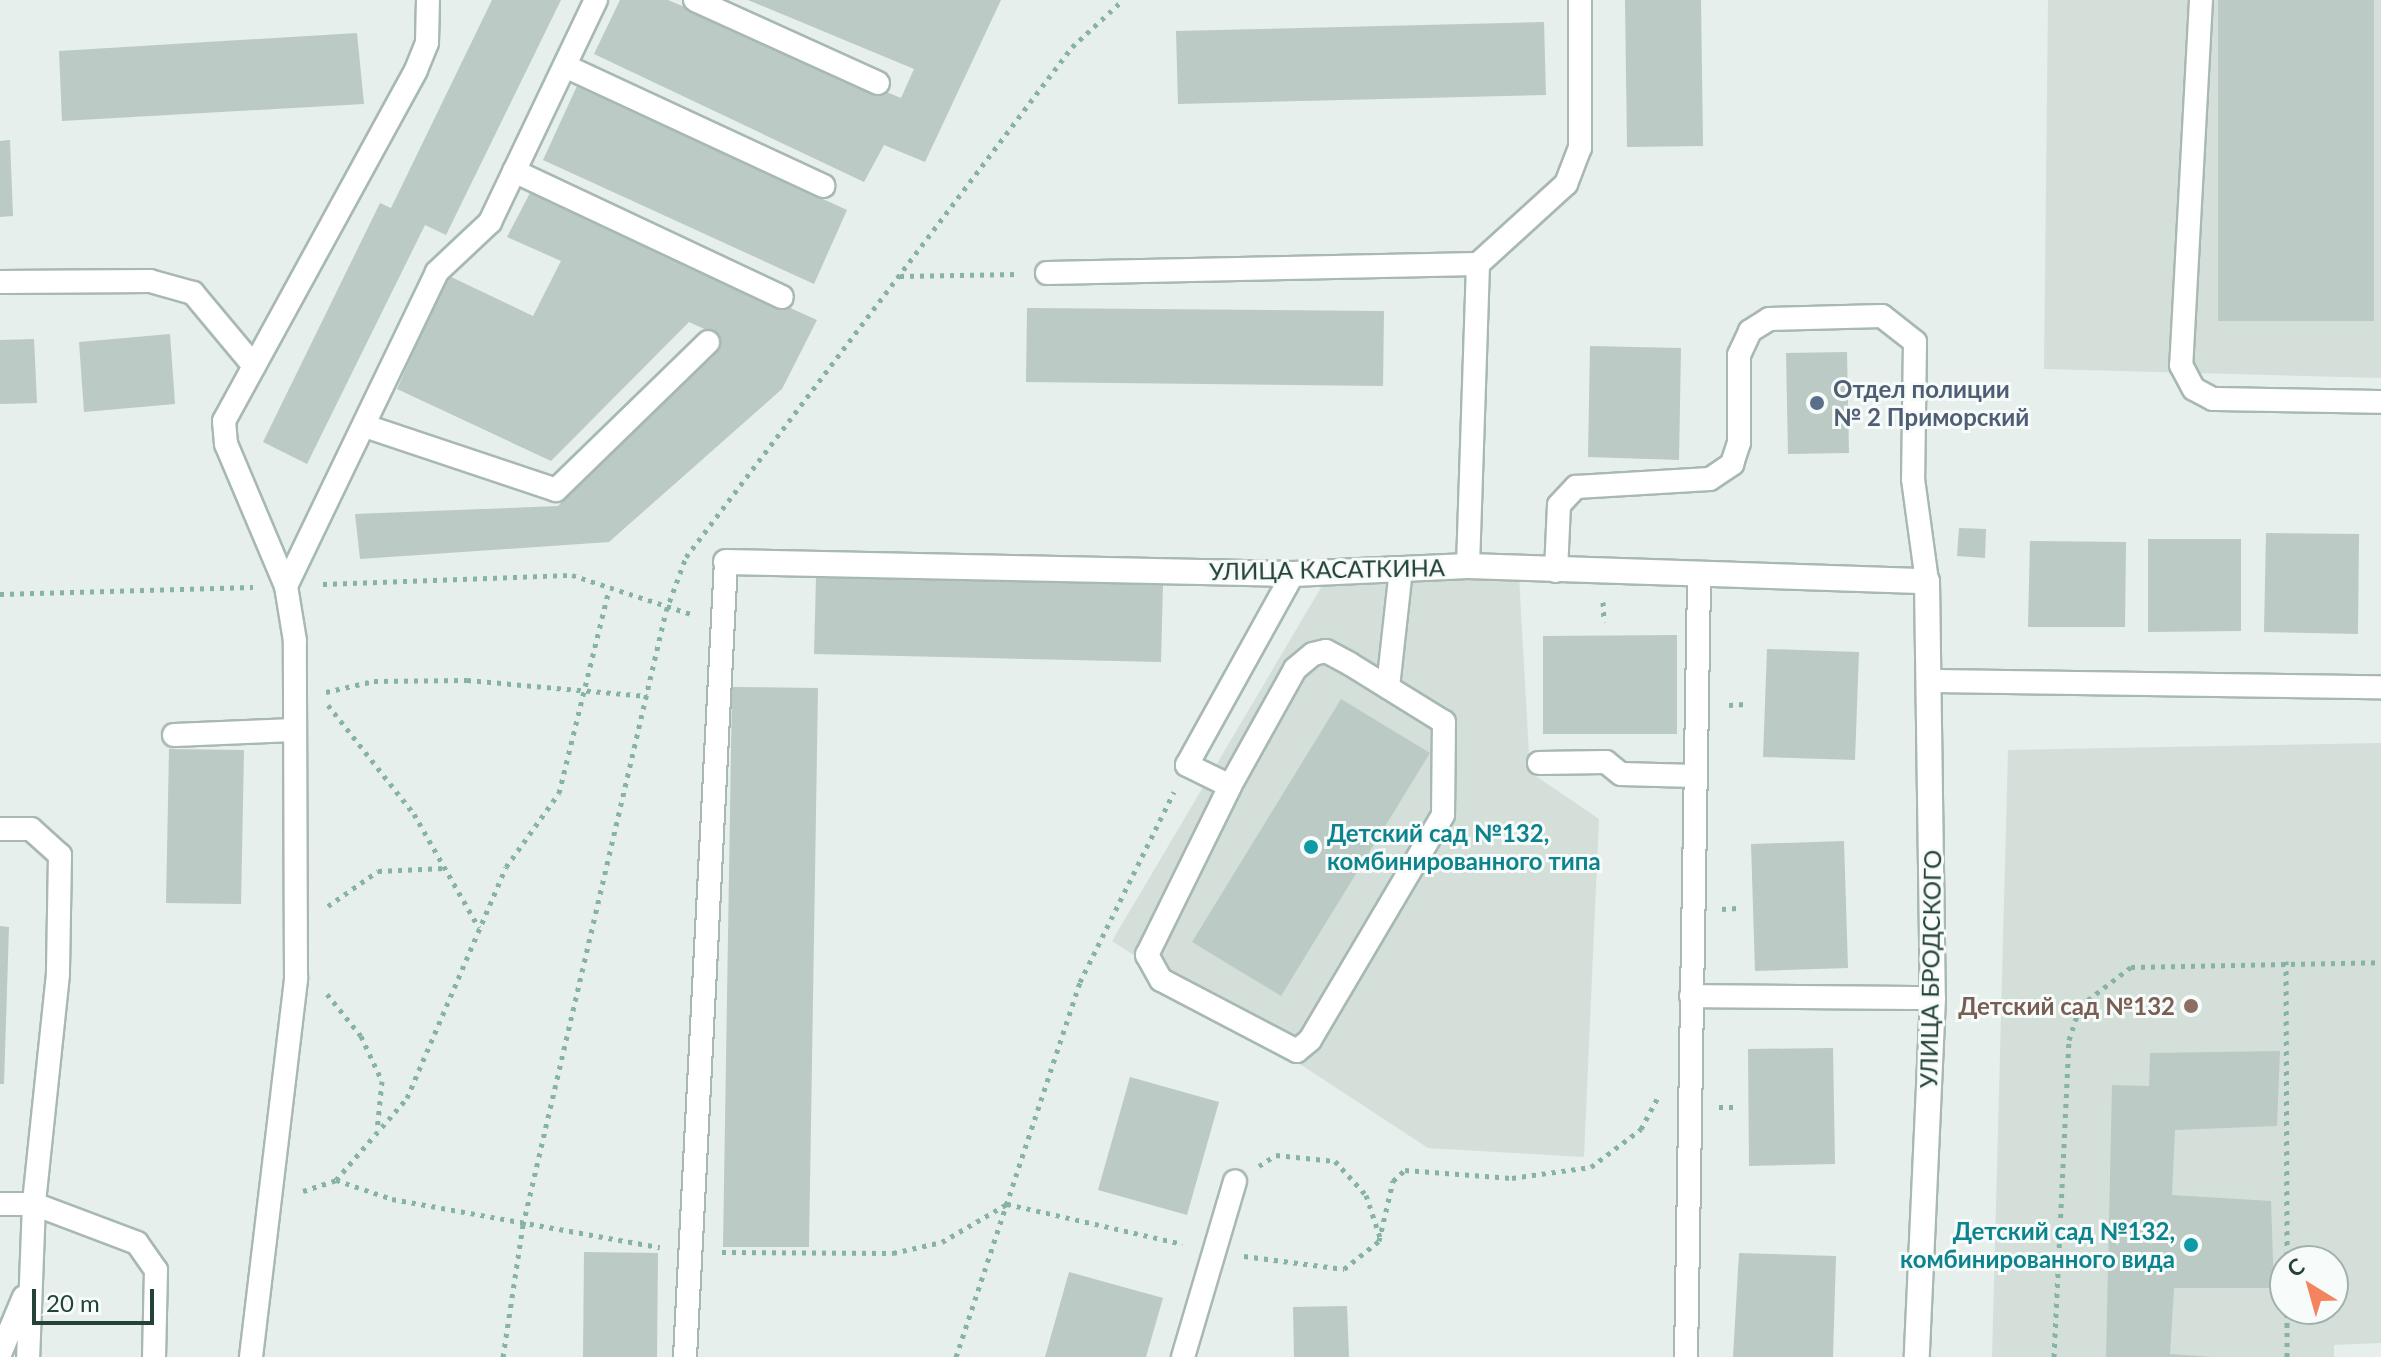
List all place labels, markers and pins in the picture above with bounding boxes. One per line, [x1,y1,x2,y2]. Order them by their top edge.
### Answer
place label: Отдел полиции № 2 Приморский [1833,375,2029,431]
marker: Отдел полиции № 2 Приморский [1808,394,1826,412]
place label: Детский сад №132, комбинированного типа [1327,819,1601,875]
marker: Детский сад №132, комбинированного типа [1302,838,1320,856]
place label: Детский сад №132 [1958,992,2175,1020]
marker: Детский сад №132 [2182,997,2200,1015]
place label: Детский сад №132, комбинированного вида [1900,1217,2175,1273]
marker: Детский сад №132, комбинированного вида [2182,1236,2200,1254]

